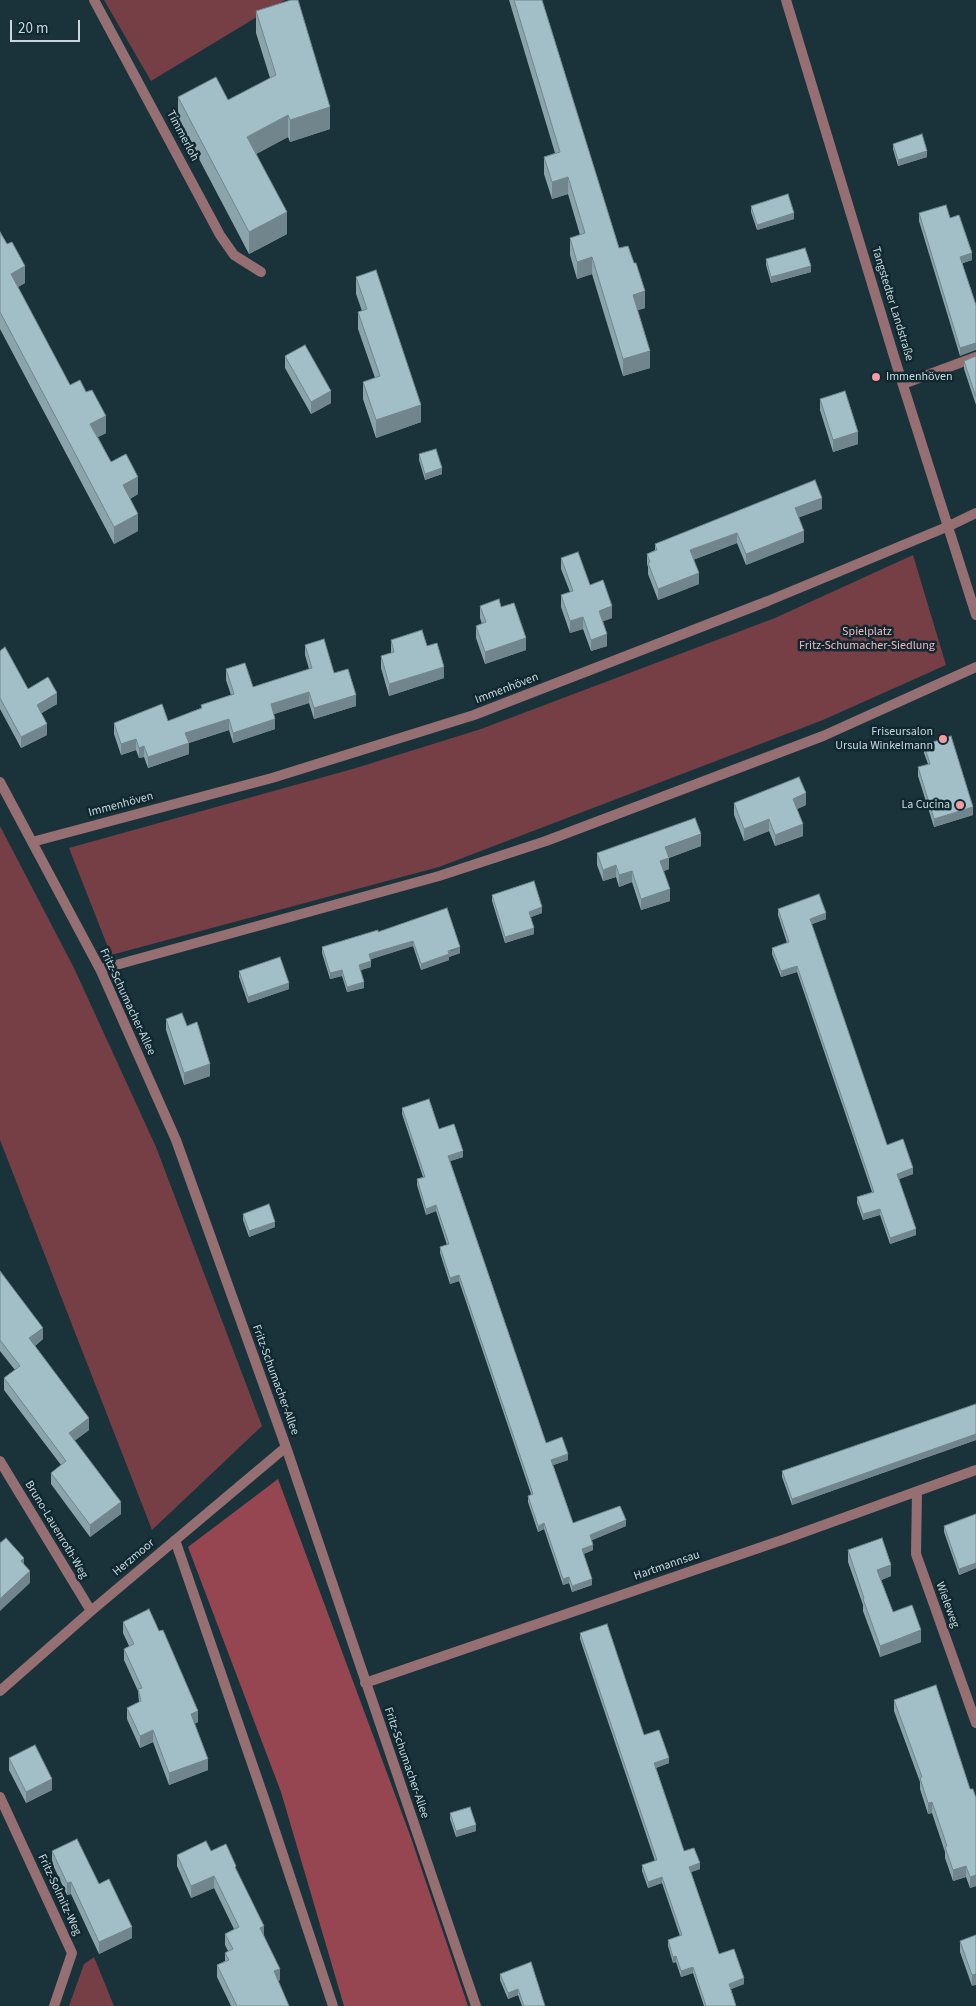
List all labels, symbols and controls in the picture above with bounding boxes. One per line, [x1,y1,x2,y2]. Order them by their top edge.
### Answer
scale bar [12,10,82,42]
text: 20 m [18,18,48,39]
street label: Timmerloh [163,108,201,164]
street label: Tangstedter Landstraße [868,245,916,363]
place label: Immenhöven [886,370,953,384]
marker: Immenhöven [870,371,882,383]
park label: Spielplatz Fritz-Schumacher-Siedlung [799,625,935,653]
street label: Immenhöven [473,670,541,708]
place label: Friseursalon Ursula Winkelmann [835,725,933,753]
marker: Friseursalon Ursula Winkelmann [937,733,949,745]
street label: Immenhöven [87,789,155,821]
place label: La Cucina [901,798,950,812]
marker: La Cucina [954,799,966,811]
street label: Fritz-Schumacher-Allee [96,946,158,1058]
street label: Fritz-Schumacher-Allee [248,1323,302,1437]
street label: Bruno-Lauenroth-Weg [21,1479,91,1581]
street label: Herzmoor [110,1536,158,1580]
street label: Hartmannsau [632,1548,702,1584]
street label: Wieleweg [932,1580,962,1630]
street label: Fritz-Schumacher-Allee [380,1706,432,1820]
street label: Fritz-Solmitz-Weg [34,1852,84,1938]

